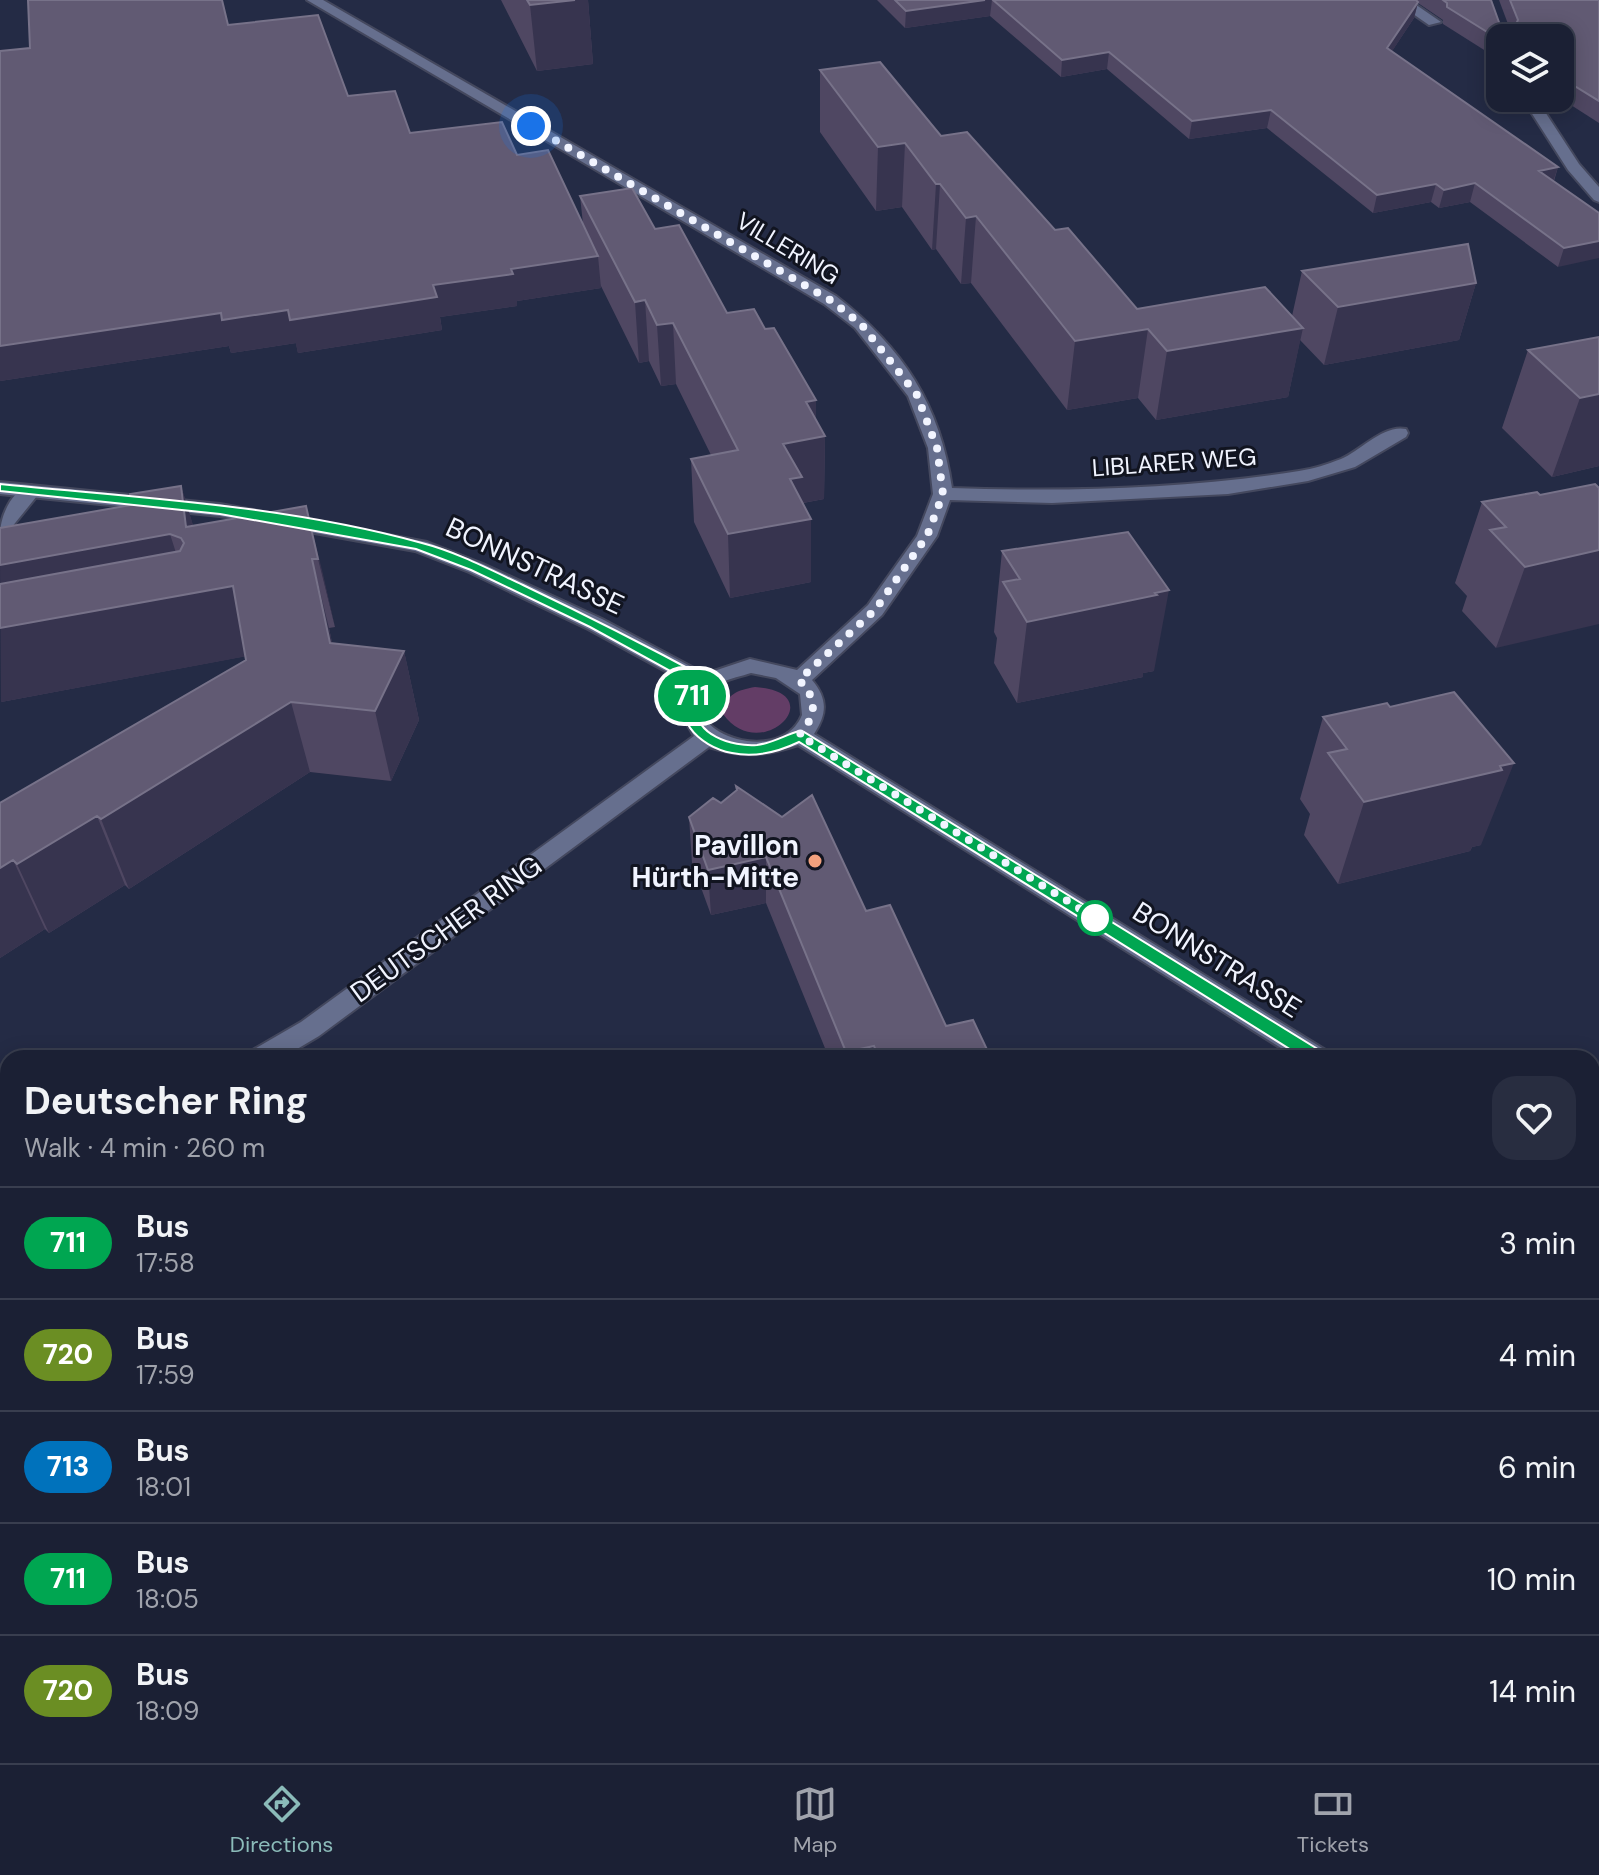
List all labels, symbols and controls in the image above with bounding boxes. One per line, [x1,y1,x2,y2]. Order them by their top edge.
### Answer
map controls [1486,24,1574,112]
button: layers [1486,24,1574,112]
your location [511,106,551,146]
street label: VILLERING [731,205,845,291]
street label: LIBLARER WEG [1091,441,1257,483]
street label: BONNSTRASSE [440,509,630,623]
line badge: 711 [646,670,738,722]
text: 711 [674,677,710,714]
place label: Pavillon Hürth-Mitte [632,827,799,896]
street label: DEUTSCHER RING [343,847,549,1011]
marker: Pavillon Hürth-Mitte [806,852,824,870]
street label: BONNSTRASSE [1126,893,1308,1027]
unlabelled marker [1078,901,1112,935]
text: Deutscher Ring [24,1076,308,1126]
button: heart [1492,1076,1576,1160]
text: Walk · 4 min · 260 m [24,1131,265,1165]
text: Bus [136,1207,190,1246]
text: 711 [50,1224,86,1261]
text: 3 min [1499,1224,1576,1263]
text: 17:58 [136,1246,195,1280]
text: Bus [136,1319,190,1358]
text: 720 [43,1336,93,1373]
text: 4 min [1499,1336,1576,1375]
text: 17:59 [136,1358,195,1392]
text: Bus [136,1431,190,1470]
text: 713 [47,1448,89,1485]
text: 6 min [1498,1448,1576,1487]
text: 18:01 [136,1470,191,1504]
text: Bus [136,1543,190,1582]
text: 711 [50,1560,86,1597]
text: 10 min [1487,1560,1576,1599]
text: 18:05 [136,1582,199,1616]
text: Bus [136,1655,190,1694]
text: 720 [43,1672,93,1709]
text: 14 min [1489,1672,1576,1711]
text: 18:09 [136,1694,199,1728]
tab: Directions [230,1782,333,1859]
tab: Map [793,1782,837,1859]
tab: Tickets [1297,1782,1369,1859]

